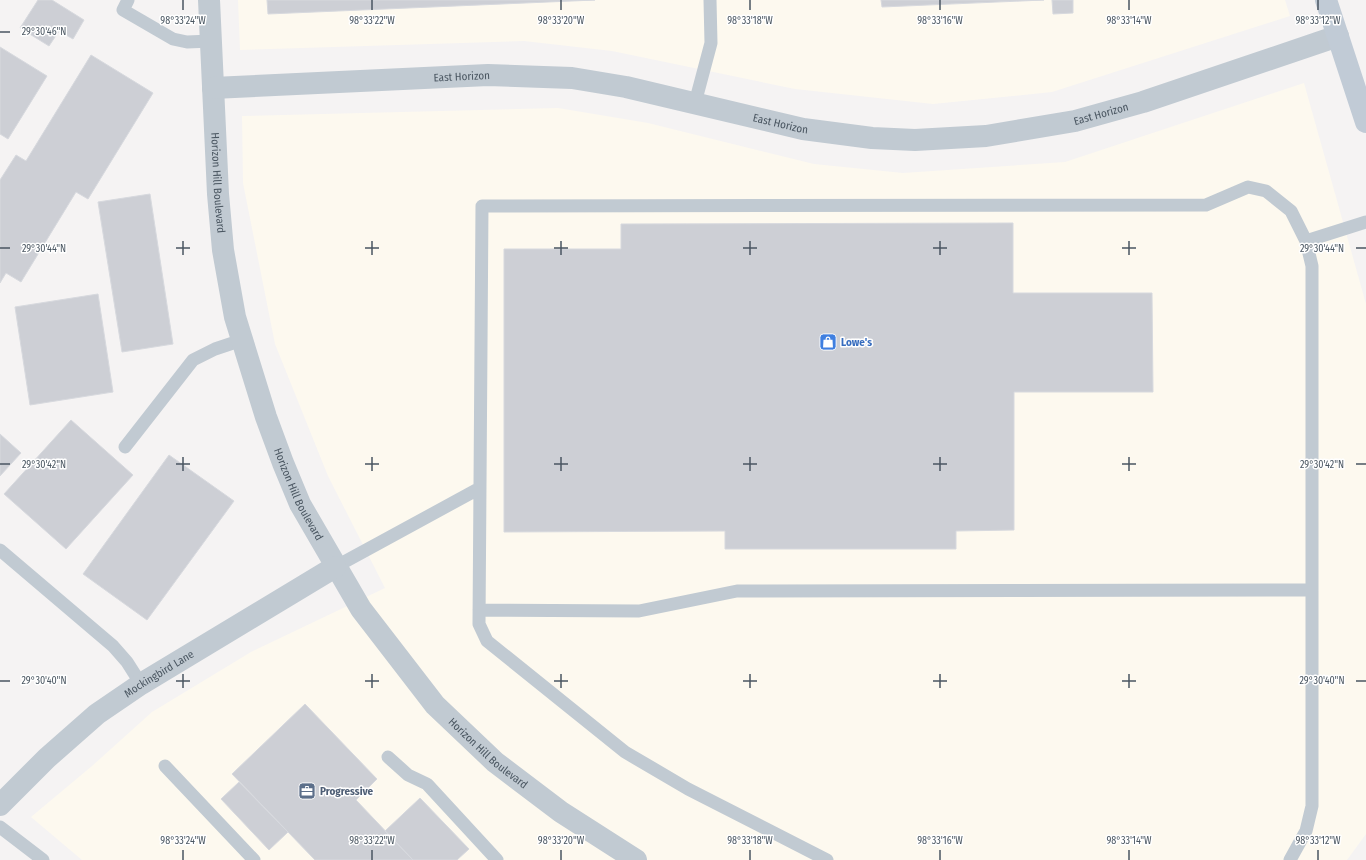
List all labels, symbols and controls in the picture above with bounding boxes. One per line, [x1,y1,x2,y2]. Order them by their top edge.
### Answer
text: 98°33'24"W [160,15,206,27]
text: 98°33'22"W [349,15,395,27]
text: 98°33'20"W [538,15,585,27]
text: 98°33'18"W [727,15,773,27]
text: 98°33'16"W [917,15,963,27]
text: 98°33'14"W [1106,15,1152,27]
text: 98°33'12"W [1295,15,1341,27]
text: 29°30'46"N [22,26,66,38]
street label: East Horizon [433,69,490,85]
street label: East Horizon [1072,100,1130,128]
street label: East Horizon [752,111,809,137]
street label: Horizon Hill Boulevard [208,132,227,234]
text: 29°30'44"N [22,243,66,255]
text: 29°30'44"N [1300,243,1344,255]
shop icon: Lowe's [818,332,838,352]
place label: Lowe's [841,336,872,349]
street label: Horizon Hill Boulevard [271,446,326,543]
text: 29°30'42"N [22,459,66,471]
text: 29°30'42"N [1300,459,1344,471]
street label: Mockingbird Lane [122,648,196,700]
text: 29°30'40"N [22,675,66,687]
text: 29°30'40"N [1300,675,1344,687]
street label: Horizon Hill Boulevard [446,715,530,791]
office icon: Progressive [297,781,317,801]
place label: Progressive [320,785,374,798]
text: 98°33'24"W [160,835,206,847]
text: 98°33'22"W [349,835,395,847]
text: 98°33'20"W [538,835,585,847]
text: 98°33'18"W [727,835,773,847]
text: 98°33'16"W [917,835,963,847]
text: 98°33'14"W [1106,835,1152,847]
text: 98°33'12"W [1295,835,1341,847]

